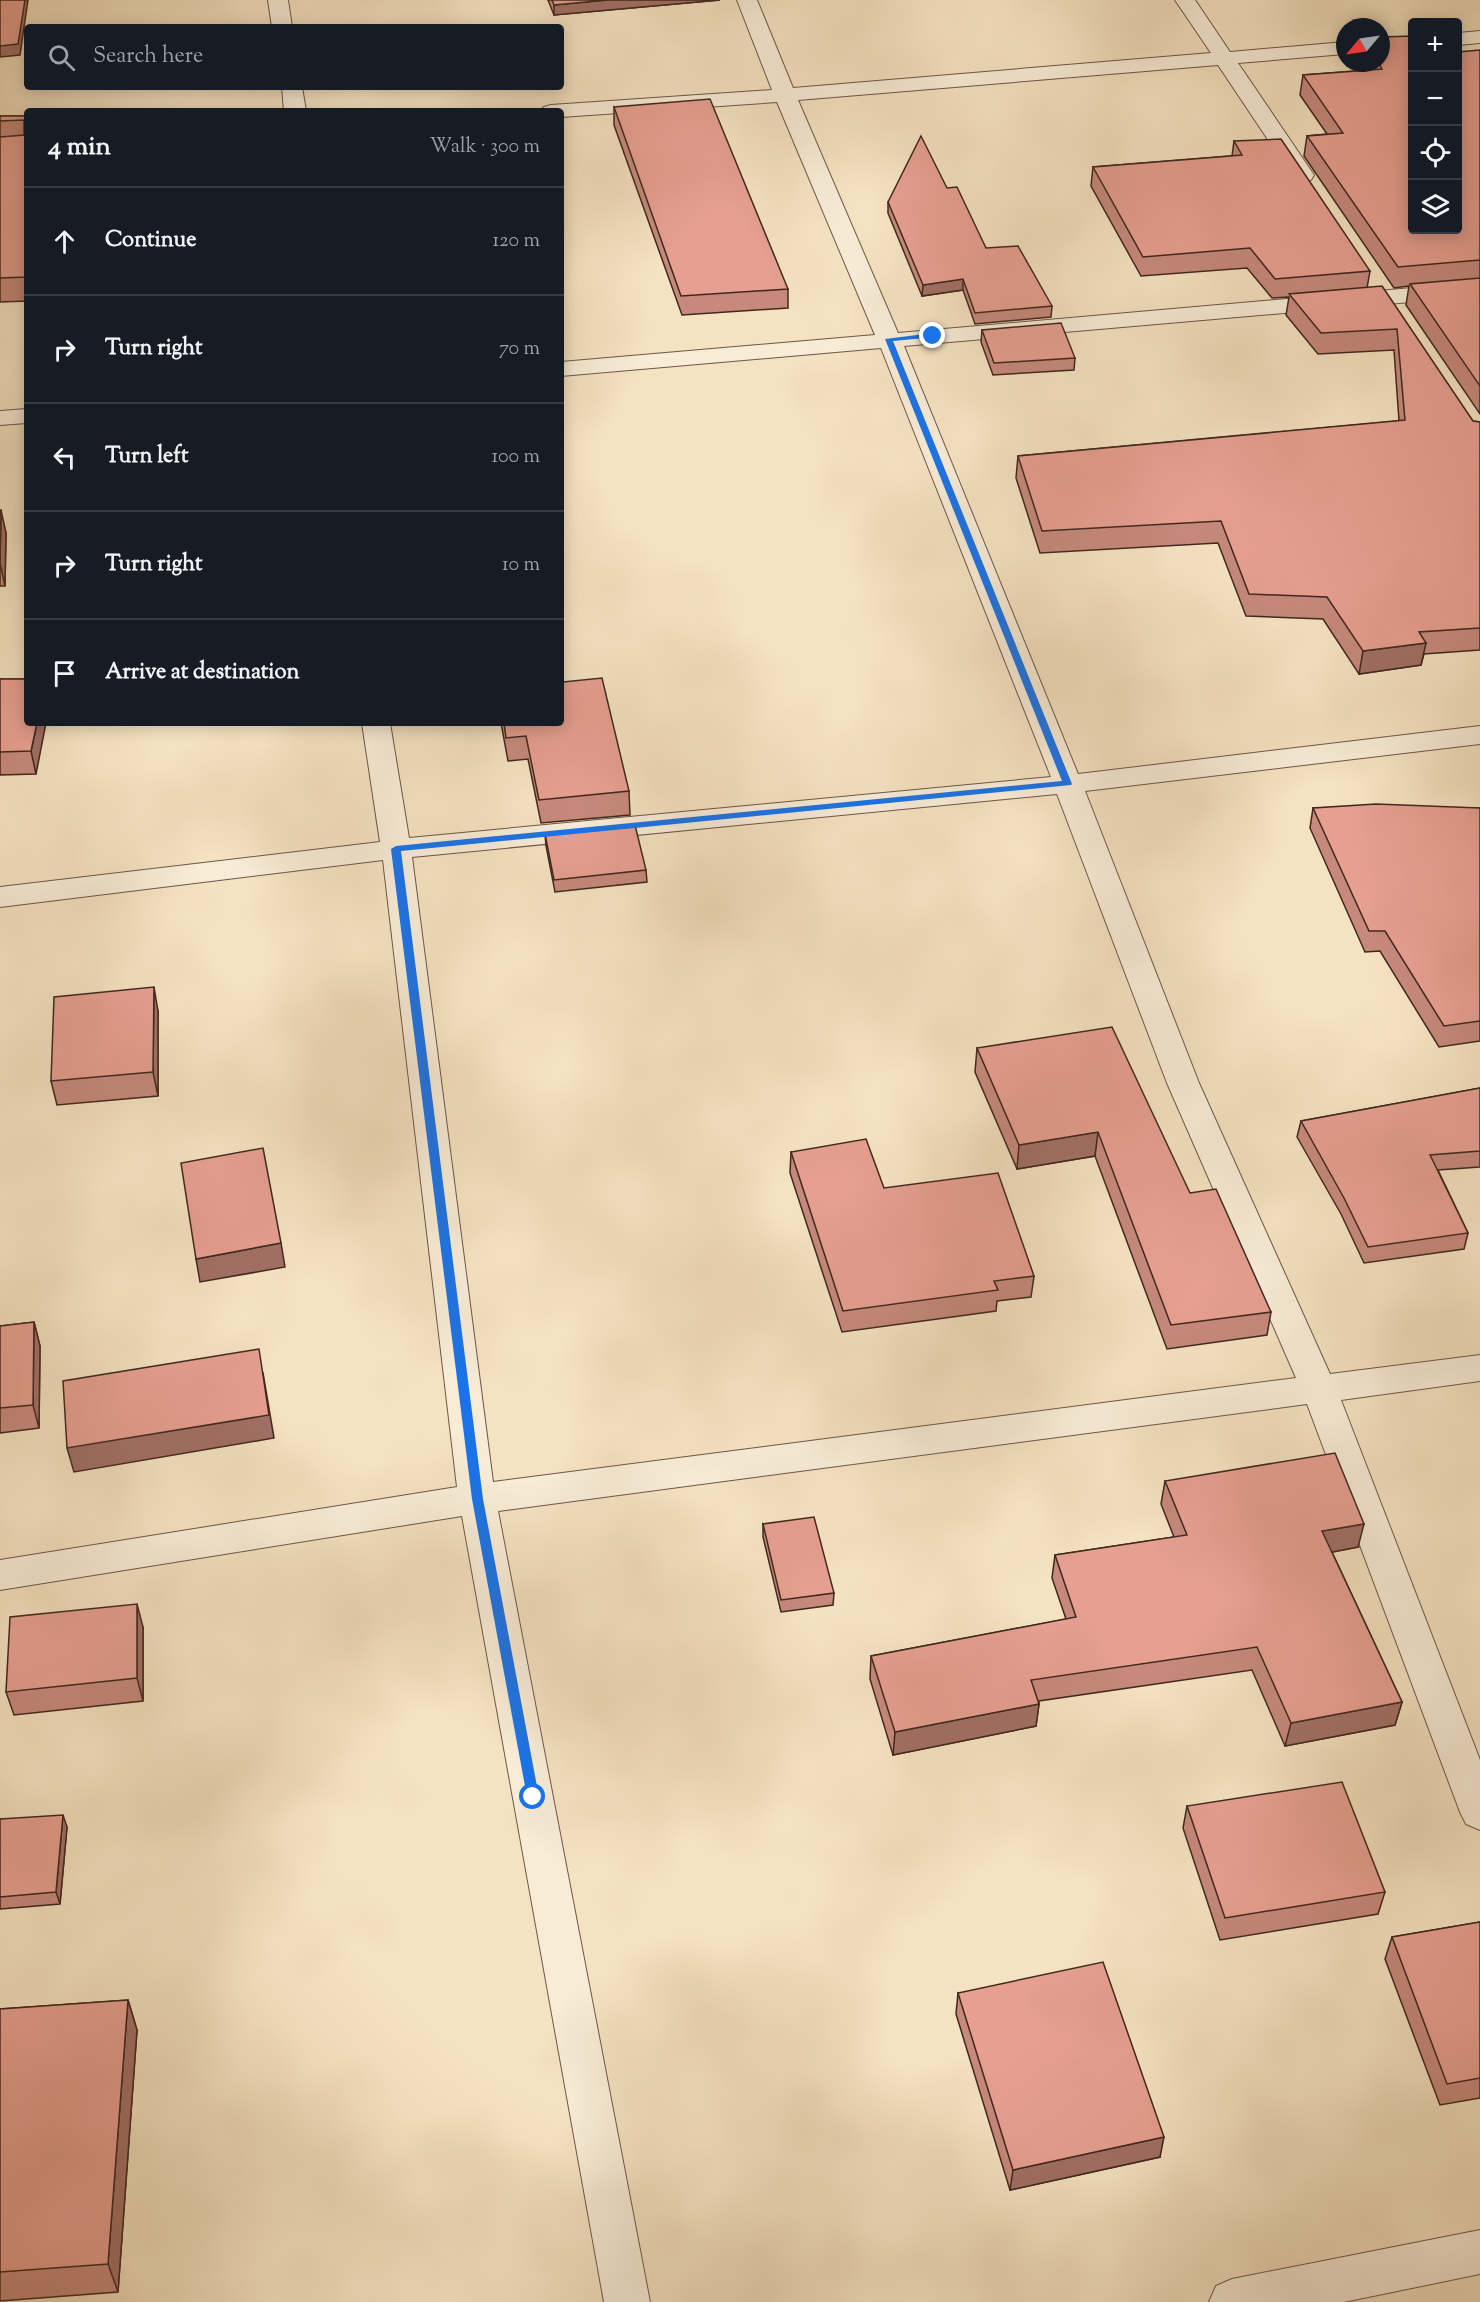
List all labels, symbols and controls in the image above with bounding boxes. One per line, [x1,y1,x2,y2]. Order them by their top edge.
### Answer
north arrow [1336,18,1390,72]
map controls [1408,18,1462,234]
button: + [1408,18,1462,72]
search box [24,24,564,90]
icon: search [45,41,78,74]
text: Search here [93,41,203,73]
button: − [1408,72,1462,126]
button: locate [1408,126,1462,180]
text: 4 min [48,129,111,166]
text: Walk · 300 m [430,133,540,162]
button: layers [1408,180,1462,234]
icon: ahead [48,225,81,258]
text: Continue [105,225,196,257]
text: 120 m [492,227,540,256]
route end [919,322,945,348]
icon: right [48,333,81,366]
text: Turn right [105,333,202,365]
text: 70 m [499,335,540,364]
icon: left [48,441,81,474]
text: Turn left [105,441,188,473]
text: 100 m [491,443,540,472]
icon: right [48,549,81,582]
text: Turn right [105,549,202,581]
text: 10 m [502,551,540,580]
icon: arrive [48,657,81,690]
text: Arrive at destination [105,657,300,689]
route start [519,1783,545,1809]

